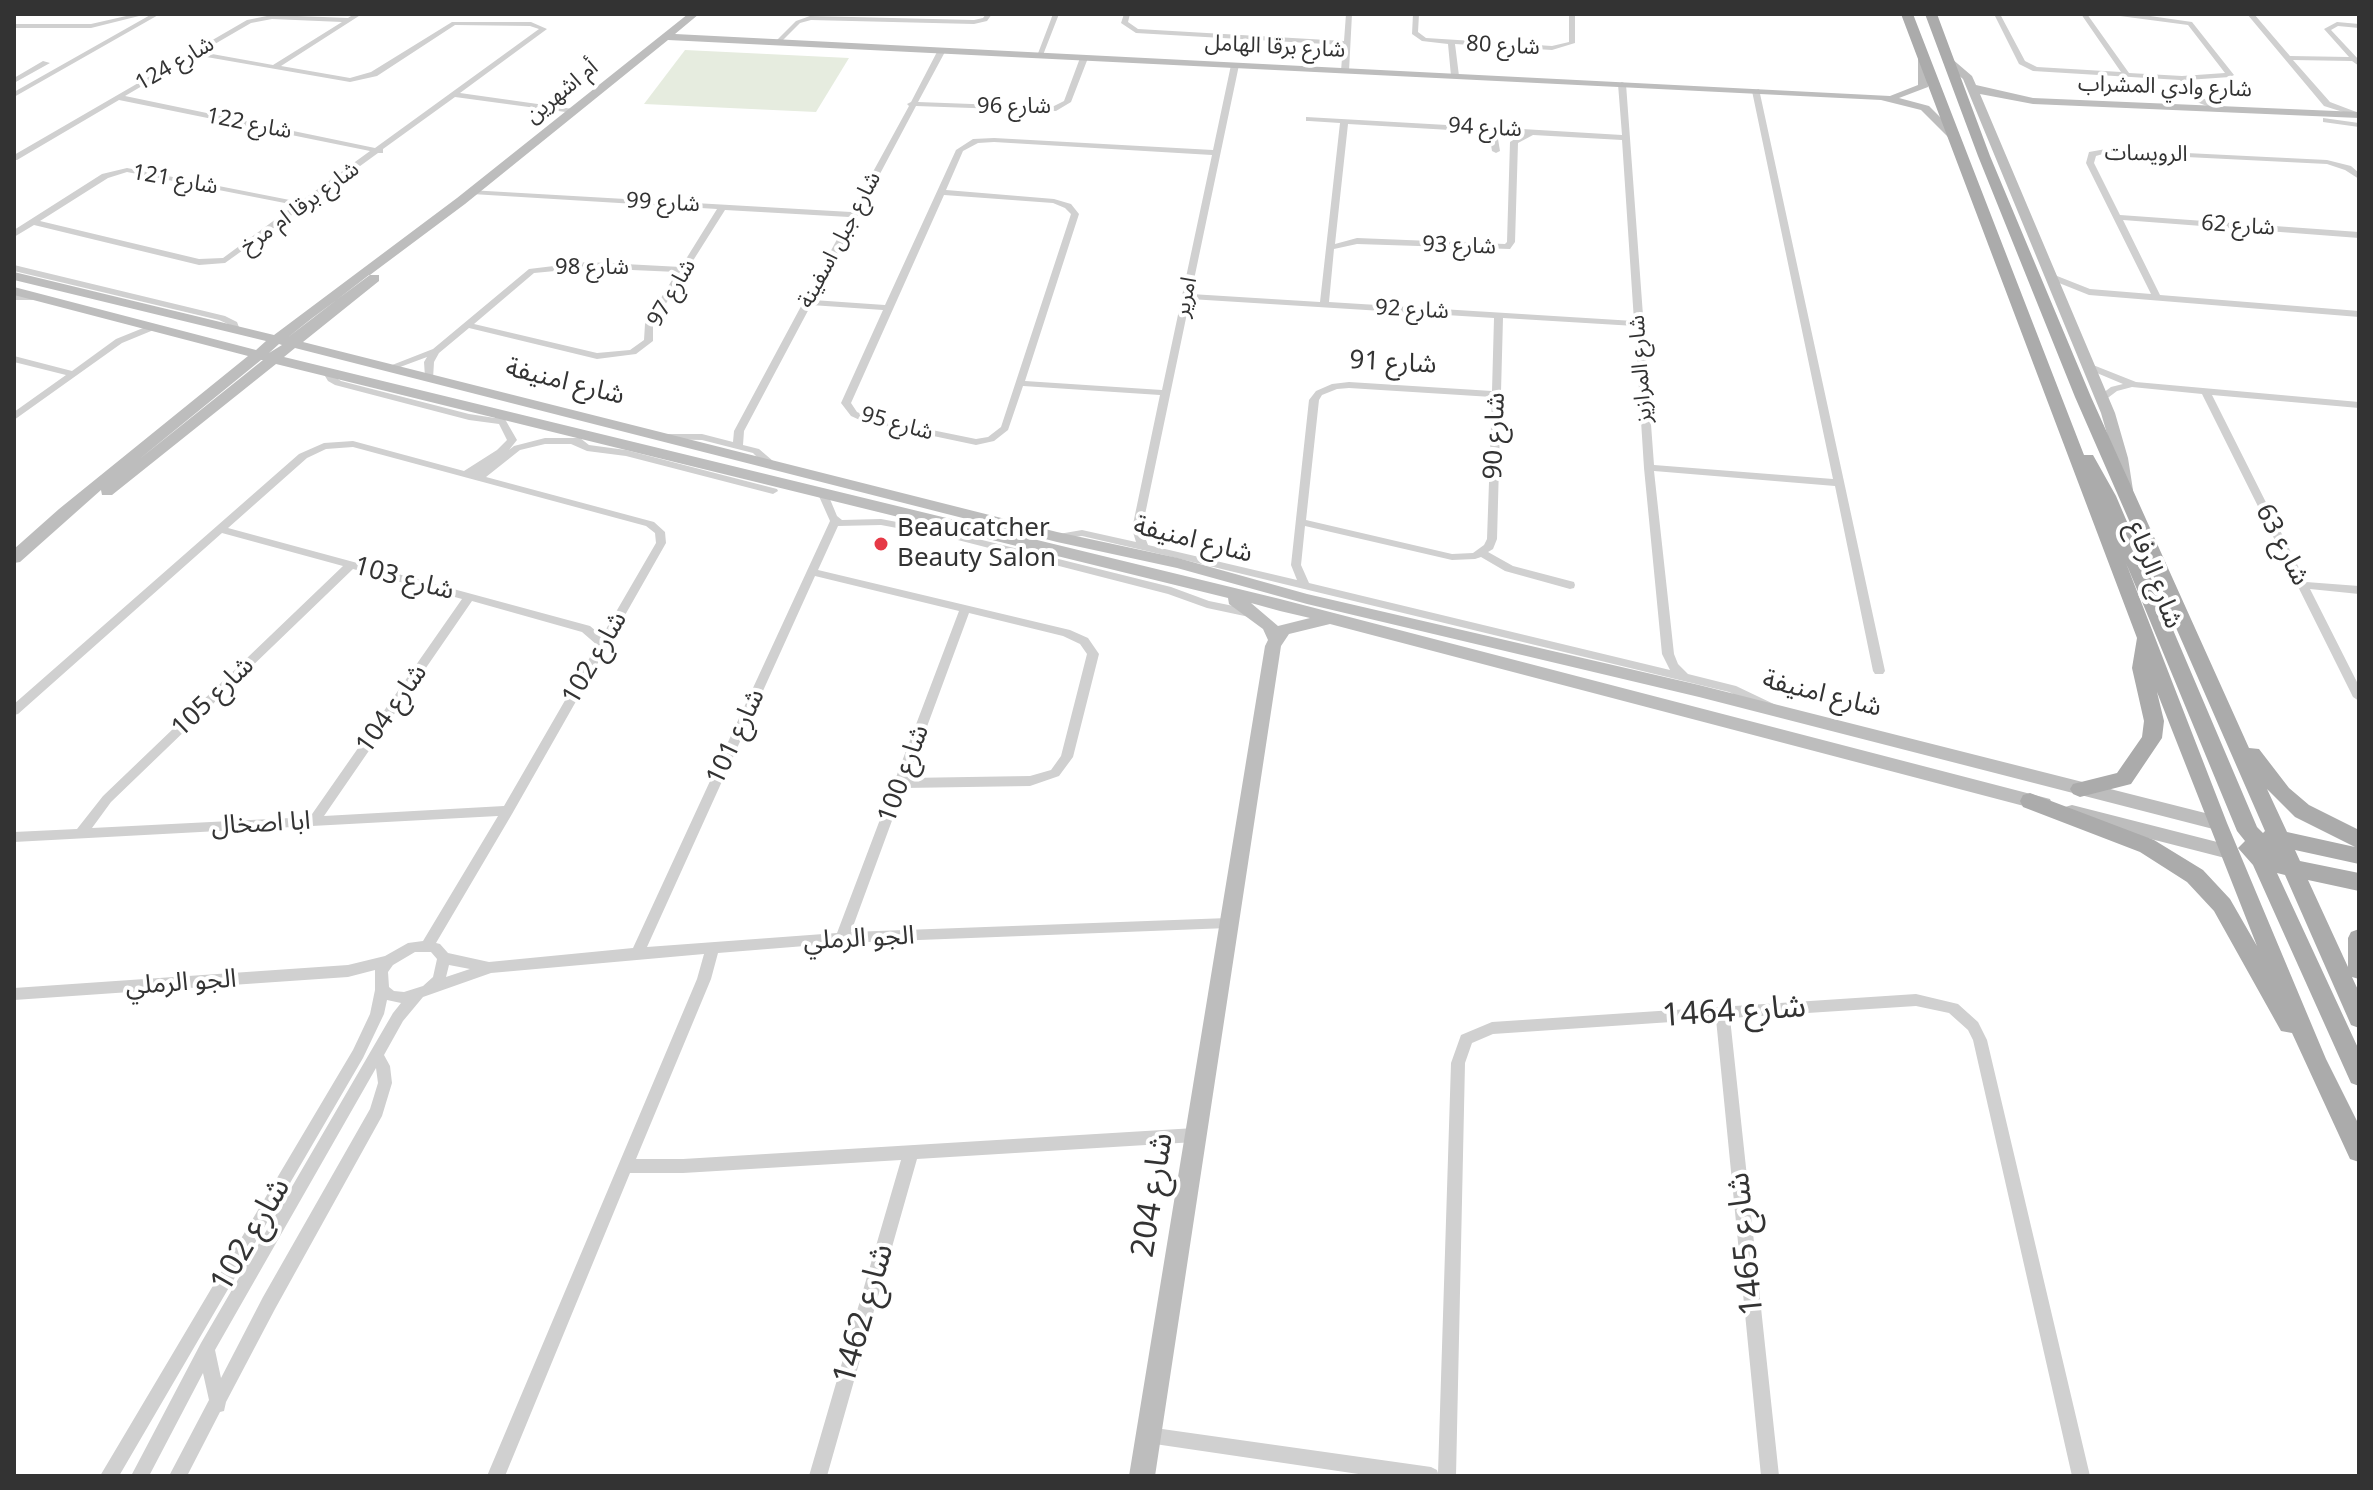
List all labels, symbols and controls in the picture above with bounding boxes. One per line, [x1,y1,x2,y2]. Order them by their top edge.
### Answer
street label: شارع برقا الهامل [1204,30,1346,64]
street label: شارع 124 [131,31,219,97]
street label: شارع 80 [1465,31,1541,61]
street label: أم اشهرين [520,55,604,129]
street label: شارع وادي المشراب [2077,71,2253,103]
street label: شارع 96 [977,94,1051,120]
street label: شارع 122 [204,103,294,145]
street label: شارع 94 [1447,113,1523,143]
street label: الرويسات [2104,140,2188,168]
street label: شارع برقا ام مرخ [235,156,365,260]
street label: شارع 121 [130,160,220,200]
street label: شارع جبل اسفينة [793,167,887,313]
street label: شارع 99 [625,188,701,218]
street label: شارع 62 [2200,210,2276,242]
street label: شارع 93 [1422,232,1496,260]
street label: شارع 97 [642,254,702,332]
street label: شارع 98 [555,255,629,281]
street label: امرير [1169,275,1203,319]
street label: شارع 92 [1374,295,1450,325]
street label: شارع المرازيز [1624,314,1658,424]
street label: شارع 91 [1349,345,1437,381]
street label: شارع امنيفة [502,352,628,412]
street label: شارع 90 [1478,392,1512,480]
street label: شارع 95 [858,402,936,446]
street label: شارع 63 [2248,499,2316,591]
street label: شارع امنيفة [1130,510,1256,570]
place label: Beaucatcher Beauty Salon [897,513,1056,574]
street label: شارع الرفاع [2119,517,2189,633]
marker: Beaucatcher Beauty Salon [872,535,890,553]
street label: شارع 103 [351,551,457,607]
street label: شارع 102 [556,606,634,710]
street label: شارع 105 [165,650,261,744]
street label: شارع 104 [350,658,434,760]
street label: شارع امنيفة [1759,664,1885,724]
street label: شارع 101 [700,684,772,790]
street label: شارع 100 [872,721,936,827]
street label: ابا اصخال [211,806,311,842]
street label: الجو الرملي [803,921,915,957]
street label: الجو الرملي [124,964,238,1002]
street label: شارع 1464 [1661,988,1807,1036]
street label: شارع 204 [1124,1130,1182,1260]
street label: شارع 1465 [1719,1170,1773,1318]
street label: شارع 102 [203,1171,299,1299]
street label: شارع 1462 [826,1240,902,1388]

